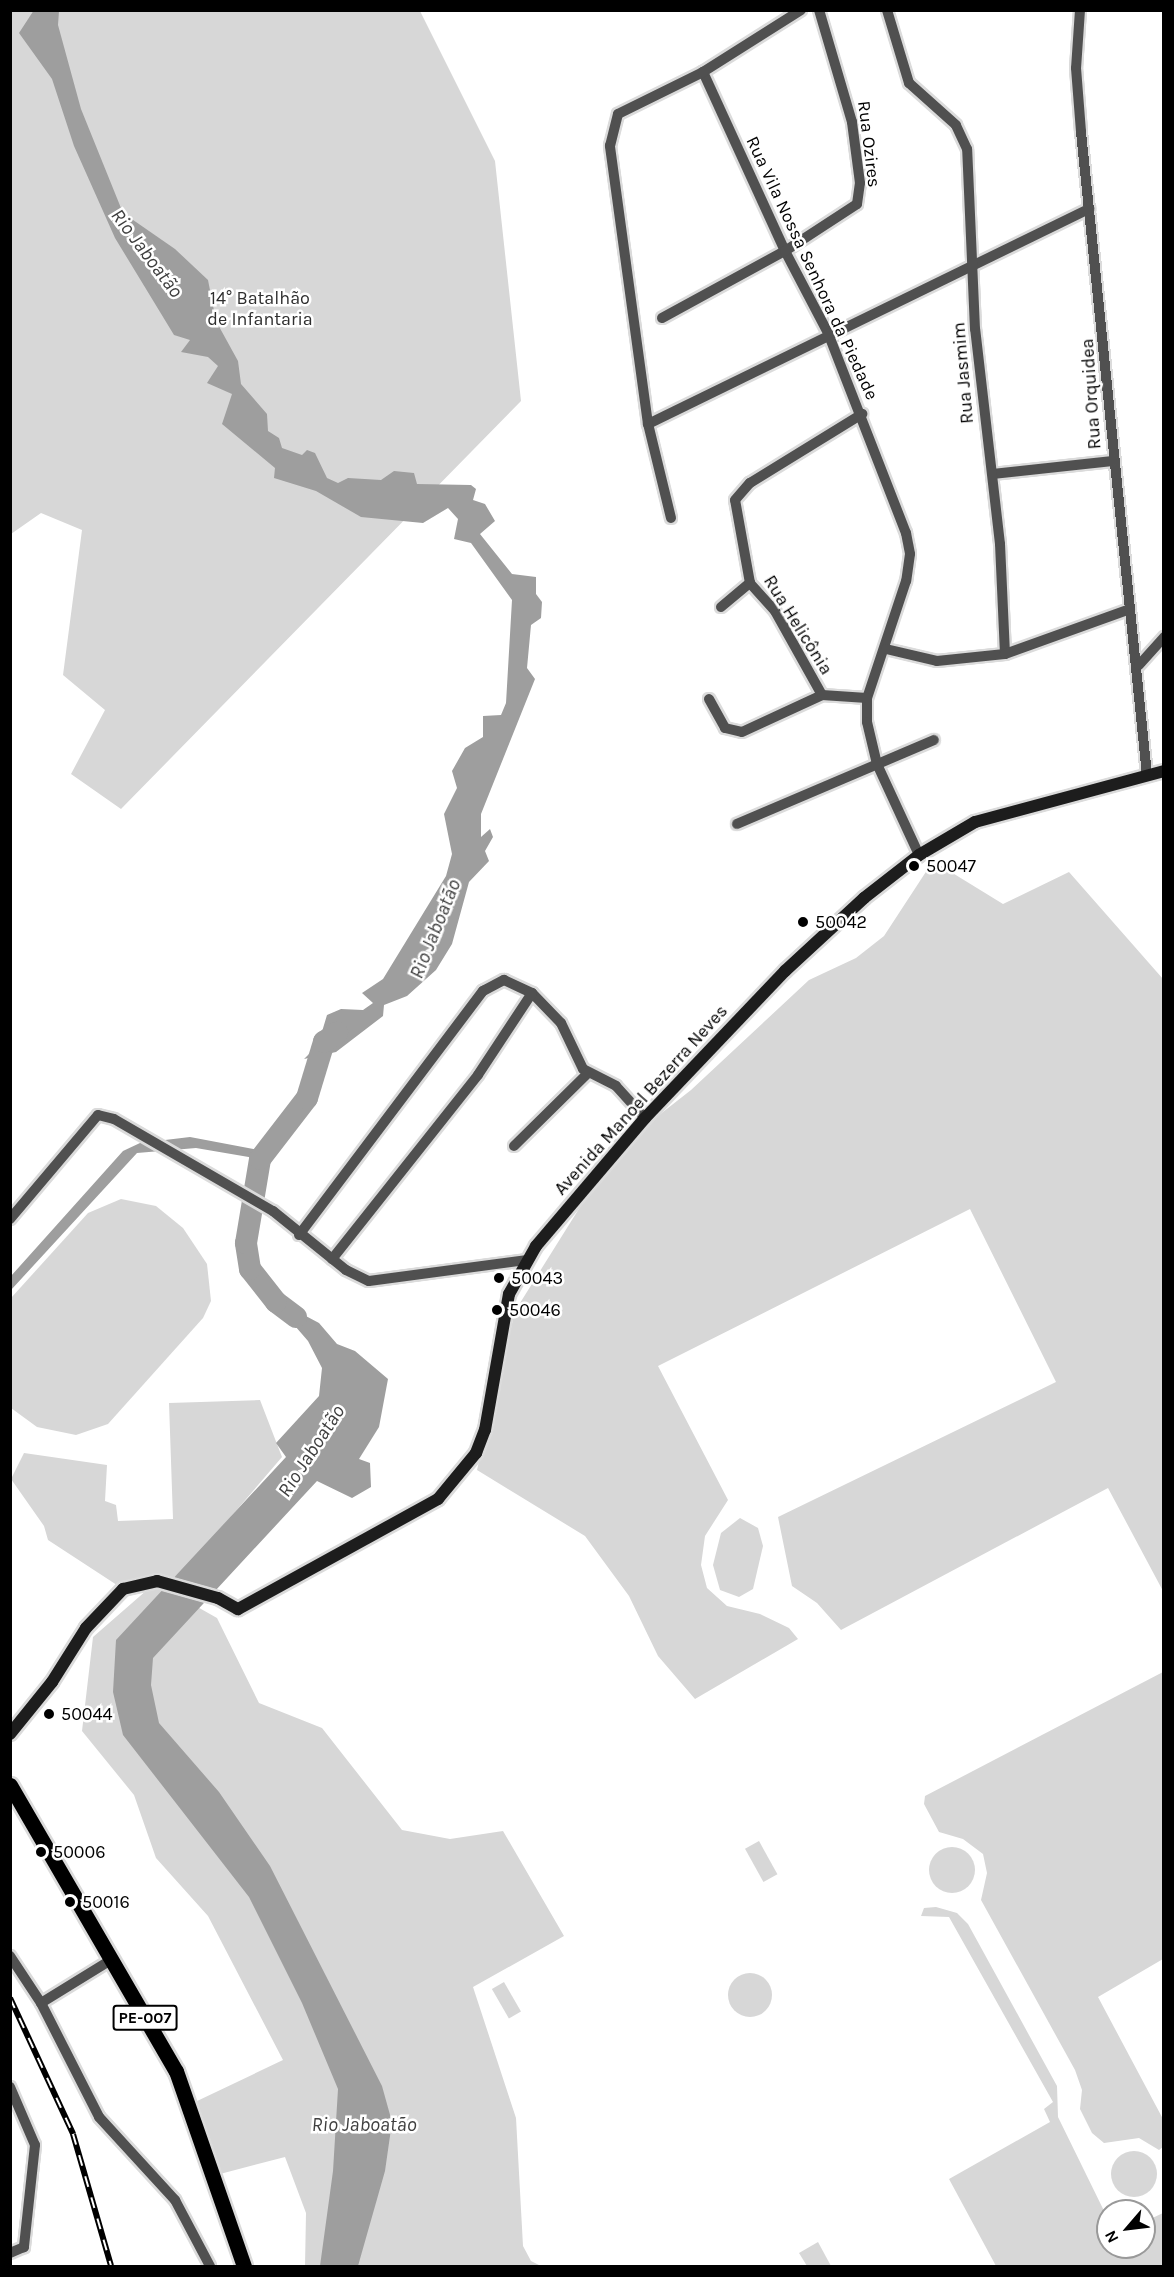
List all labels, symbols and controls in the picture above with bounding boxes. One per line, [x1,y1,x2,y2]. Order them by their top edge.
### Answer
street label: Rua Ozires [853,100,885,188]
street label: Rua Vila Nossa Senhora da Piedade [741,133,883,403]
water label: Rio Jaboatão [106,204,188,302]
park label: 14° Batalhão de Infantaria [207,288,313,330]
street label: Rua Jasmim [948,321,978,425]
street label: Rua Orquidea [1076,338,1106,450]
street label: Rua Helicônia [759,571,837,679]
place label: 50047 [926,855,976,877]
marker: 50047 [907,859,921,873]
water label: Rio Jaboatão [404,876,466,982]
place label: 50042 [815,911,867,933]
marker: 50042 [796,915,810,929]
street label: Avenida Manoel Bezerra Neves [550,1000,732,1200]
place label: 50043 [511,1267,563,1289]
marker: 50043 [492,1271,506,1285]
place label: 50046 [509,1299,561,1321]
marker: 50046 [490,1303,504,1317]
water label: Rio Jaboatão [272,1400,350,1502]
place label: 50044 [61,1703,113,1725]
marker: 50044 [42,1707,56,1721]
place label: 50006 [53,1841,106,1863]
marker: 50006 [34,1845,48,1859]
place label: 50016 [82,1891,130,1913]
marker: 50016 [63,1895,77,1909]
road number: PE-007 [112,2005,178,2031]
water label: Rio Jaboatão [312,2112,416,2136]
north arrow [1096,2199,1156,2259]
text: N [1100,2227,1123,2246]

